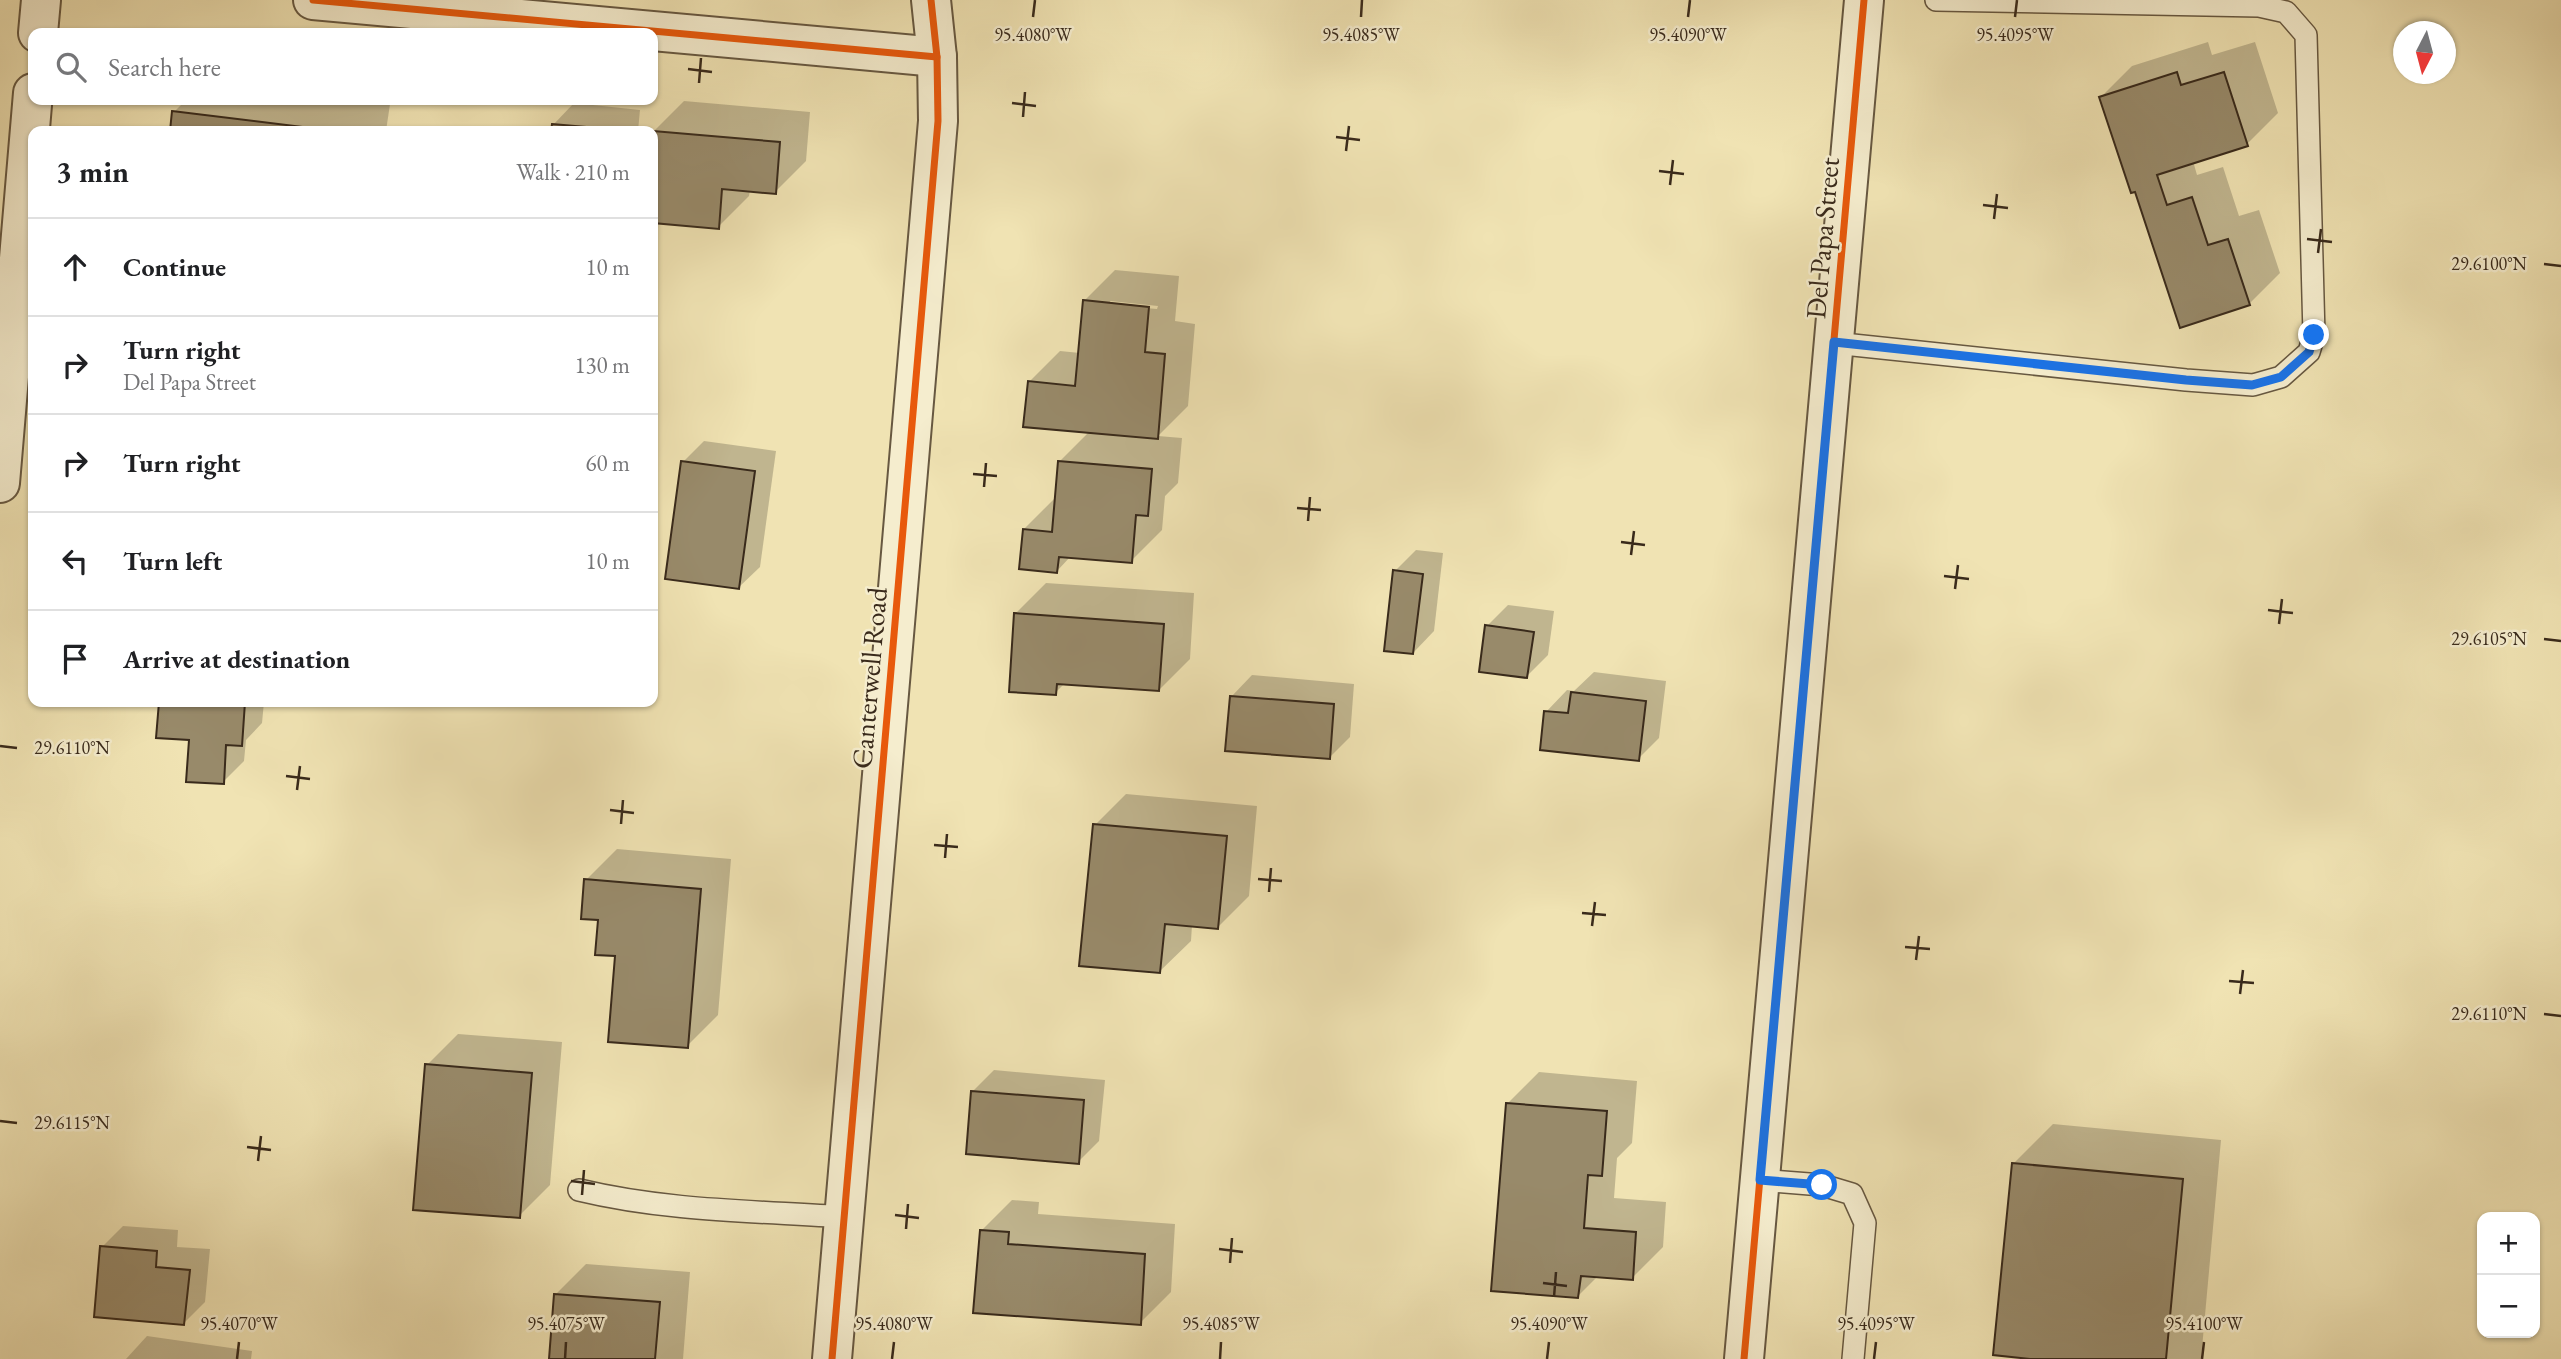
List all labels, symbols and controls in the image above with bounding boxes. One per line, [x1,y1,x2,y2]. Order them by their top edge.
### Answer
north arrow [2393,21,2456,84]
text: 95.4080°W [994,23,1072,46]
text: 95.4085°W [1322,23,1400,46]
text: 95.4090°W [1649,23,1727,46]
text: 95.4095°W [1976,23,2054,46]
search box [28,28,658,105]
icon: search [52,48,90,86]
text: Search here [108,50,221,84]
text: 3 min [56,152,129,191]
street label: Del Papa Street [1797,156,1847,320]
text: Walk · 210 m [516,157,630,187]
icon: ahead [56,248,94,286]
text: Continue [123,250,226,284]
text: 10 m [585,252,630,282]
text: 29.6100°N [2451,252,2527,275]
route end [2298,319,2329,350]
text: Turn right [123,333,241,367]
icon: right [56,346,94,384]
text: 130 m [574,350,630,380]
text: Del Papa Street [123,367,256,397]
icon: right [56,444,94,482]
text: Turn right [123,446,241,480]
text: 60 m [585,448,630,478]
icon: left [56,542,94,580]
text: Turn left [123,544,222,578]
text: 10 m [585,546,630,576]
street label: Canterwell Road [843,585,895,770]
text: 29.6105°N [2451,627,2527,650]
icon: arrive [56,640,94,678]
text: Arrive at destination [123,642,350,676]
text: 29.6110°N [34,736,110,759]
text: 29.6110°N [2451,1002,2527,1025]
text: 29.6115°N [34,1111,110,1134]
route start [1806,1169,1837,1200]
map controls [2477,1212,2540,1338]
button: + [2477,1212,2540,1275]
button: − [2477,1275,2540,1338]
text: 95.4070°W [200,1312,278,1335]
text: 95.4075°W [527,1312,605,1335]
text: 95.4080°W [855,1312,933,1335]
text: 95.4085°W [1182,1312,1260,1335]
text: 95.4090°W [1510,1312,1588,1335]
text: 95.4095°W [1837,1312,1915,1335]
text: 95.4100°W [2165,1312,2243,1335]

